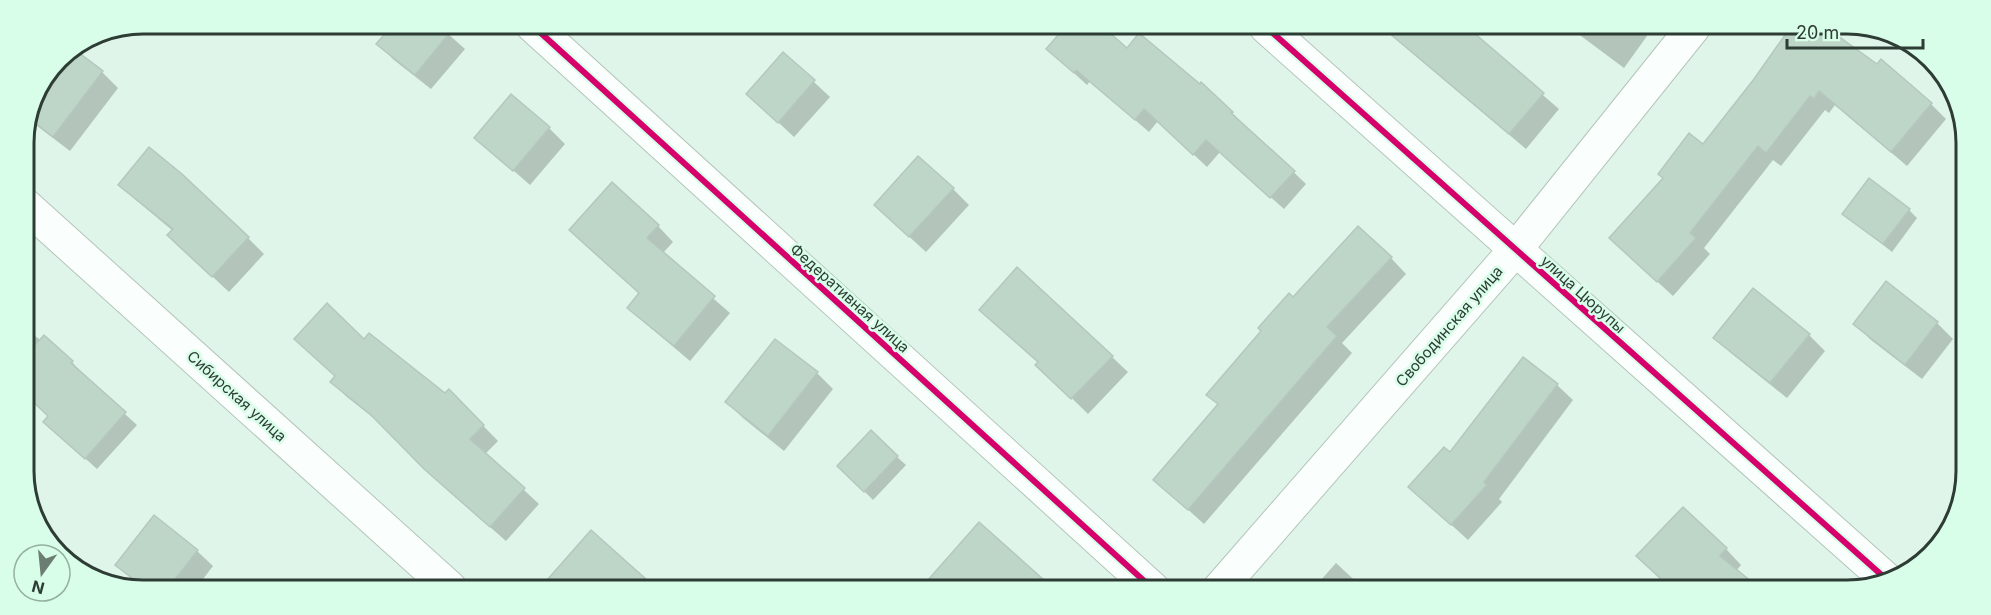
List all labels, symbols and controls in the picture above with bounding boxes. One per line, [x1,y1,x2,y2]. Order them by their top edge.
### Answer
scale bar [1787,12,1924,50]
text: 20 m [1796,22,1839,43]
street label: Федеративная улица [786,239,914,357]
street label: улица Цюрупы [1537,251,1629,337]
street label: Свободинская улица [1391,262,1507,390]
street label: Сибирская улица [183,346,291,446]
north arrow [12,543,72,603]
text: N [30,576,47,599]

